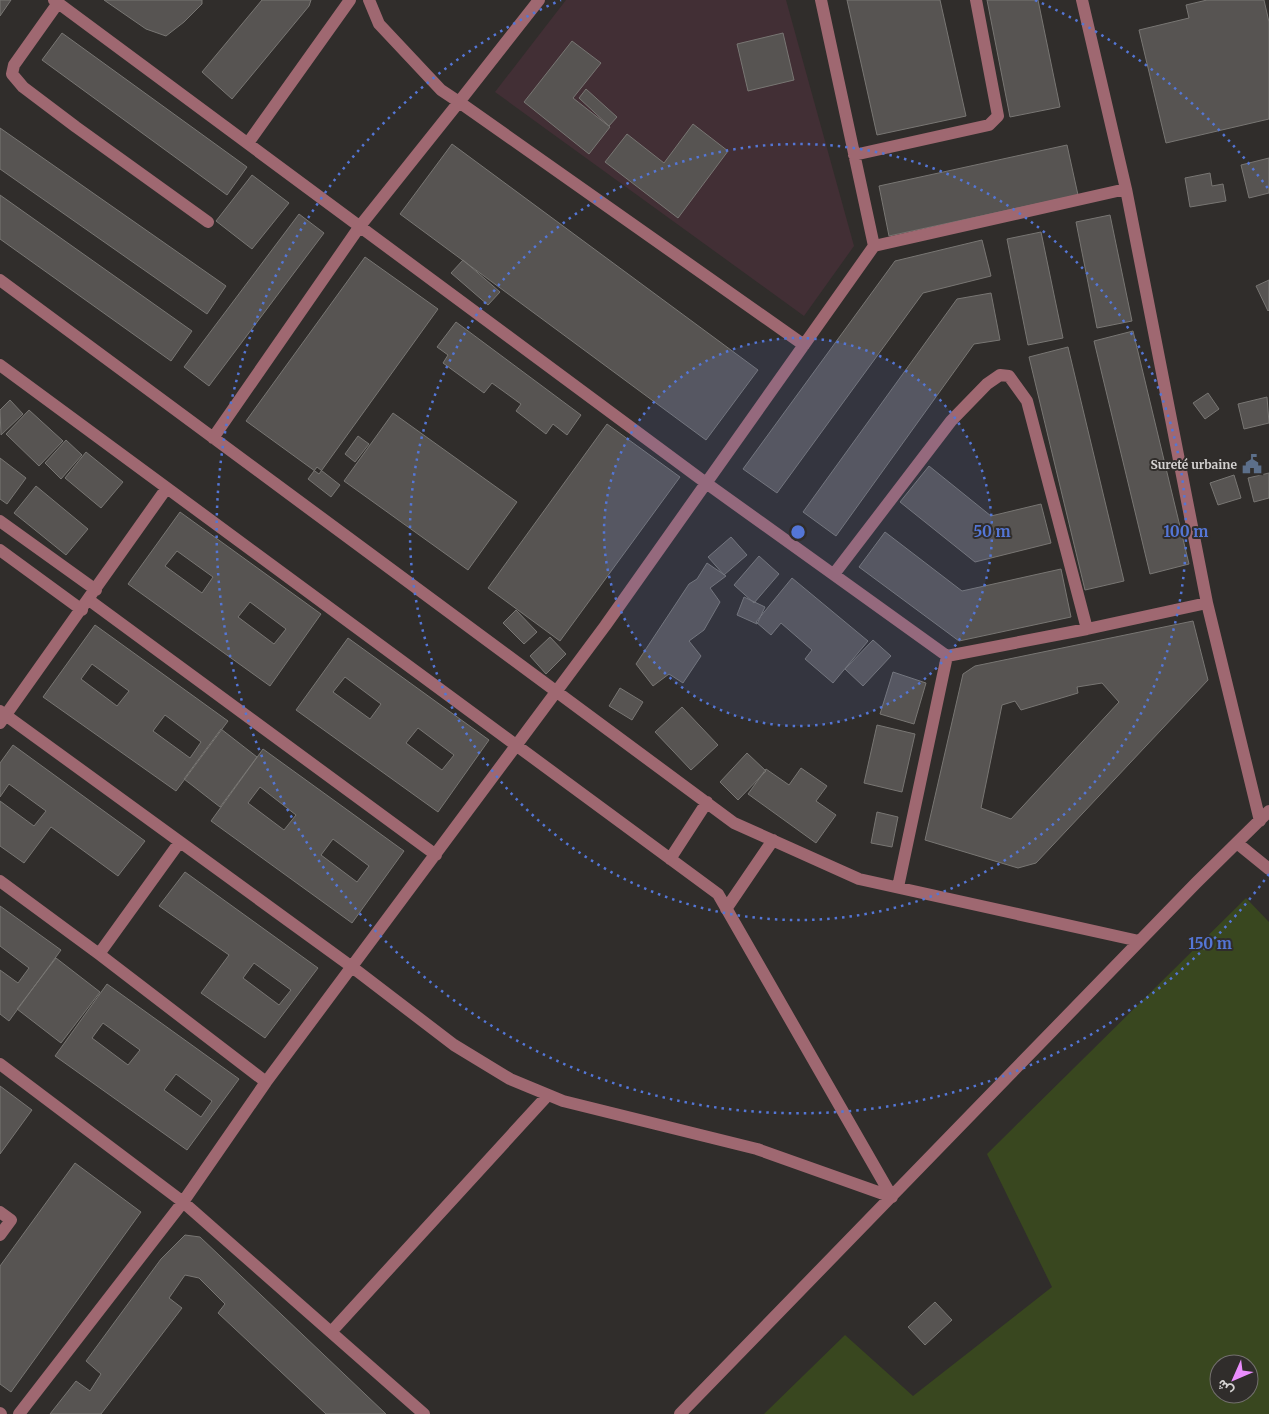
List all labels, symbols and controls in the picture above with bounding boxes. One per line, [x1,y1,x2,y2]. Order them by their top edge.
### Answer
public building icon: Sureté urbaine [1241,453,1263,475]
place label: Sureté urbaine [1151,457,1238,472]
text: 50 m [973,522,1011,541]
text: 100 m [1164,522,1208,541]
centre of rings [789,523,807,541]
text: 150 m [1188,934,1232,953]
north arrow [1209,1354,1259,1404]
text: ش [1212,1376,1237,1401]

